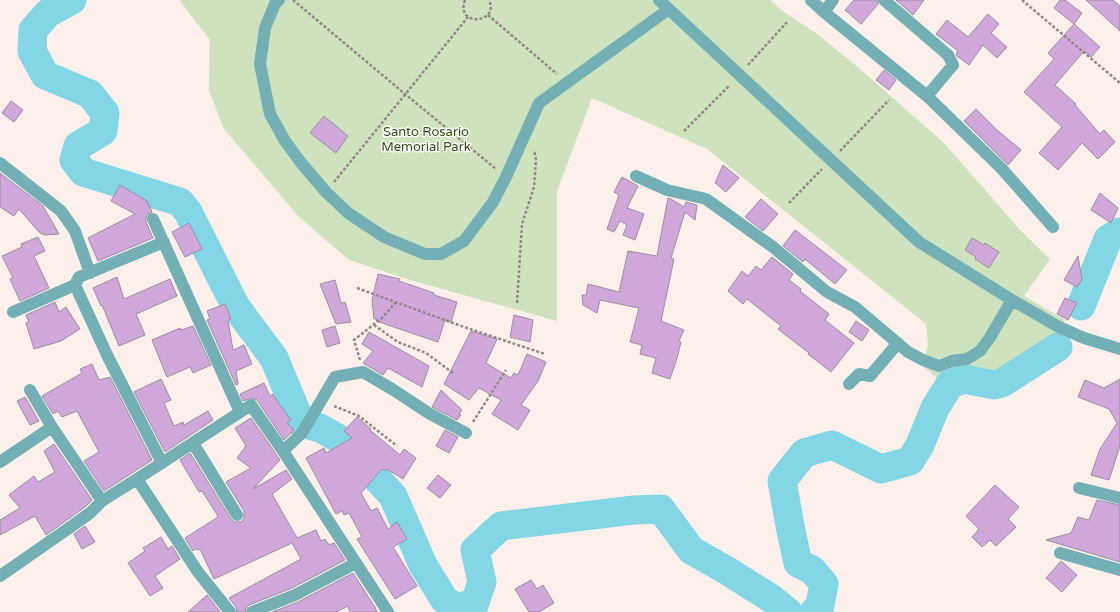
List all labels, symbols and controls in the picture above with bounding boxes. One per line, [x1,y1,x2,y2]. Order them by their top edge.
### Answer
park label: Santo Rosario Memorial Park [381,124,471,155]

